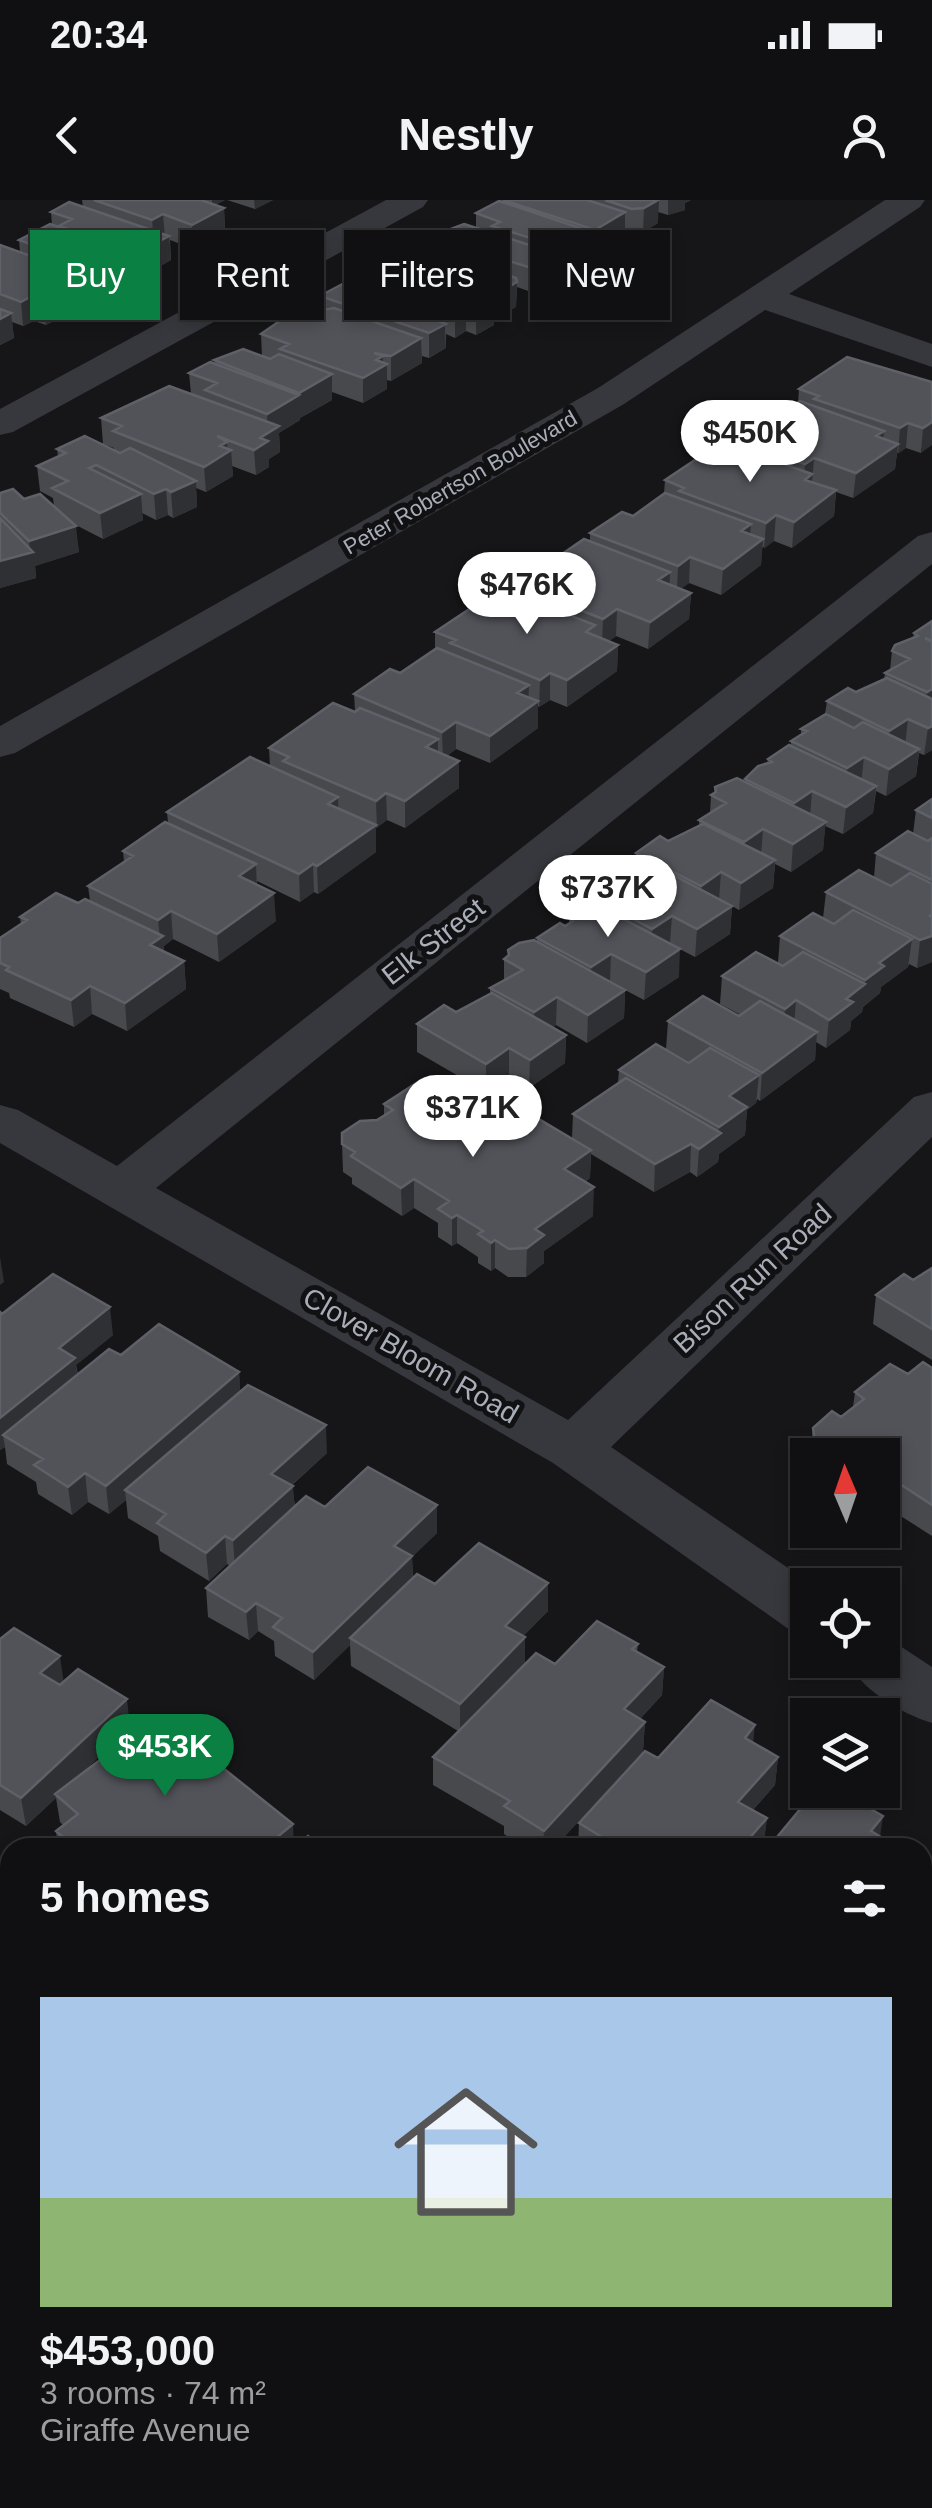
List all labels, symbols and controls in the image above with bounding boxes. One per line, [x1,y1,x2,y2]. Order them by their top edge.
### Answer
text: 20:34 [50,14,147,56]
icon: back [40,108,95,163]
icon: person [837,108,892,163]
text: Nestly [398,109,534,160]
chip: Buy [30,230,160,320]
chip: Rent [180,230,324,320]
chip: Filters [344,230,510,320]
chip: New [530,230,670,320]
pin: $450K [680,400,820,485]
street label: Peter Robertson Boulevard [339,405,581,560]
text: $450K [703,414,797,450]
pin: $476K [457,552,597,637]
text: $476K [480,566,574,602]
pin: $737K [538,855,678,940]
text: $737K [561,869,655,905]
street label: Elk Street [376,892,491,991]
pin: $371K [403,1075,543,1160]
text: $371K [426,1089,520,1125]
street label: Bison Run Road [667,1197,837,1359]
street label: Clover Bloom Road [298,1281,524,1430]
north arrow [790,1438,900,1548]
map controls [790,1438,900,1808]
button: locate [790,1568,900,1678]
button: layers [790,1698,900,1808]
pin: $453K [95,1714,235,1799]
text: $453K [118,1728,212,1764]
icon: filters [837,1871,892,1926]
text: 5 homes [40,1874,210,1921]
icon: home [376,2062,556,2242]
text: $453,000 [40,2327,215,2374]
text: 3 rooms · 74 m² [40,2375,266,2411]
text: Giraffe Avenue [40,2412,251,2448]

